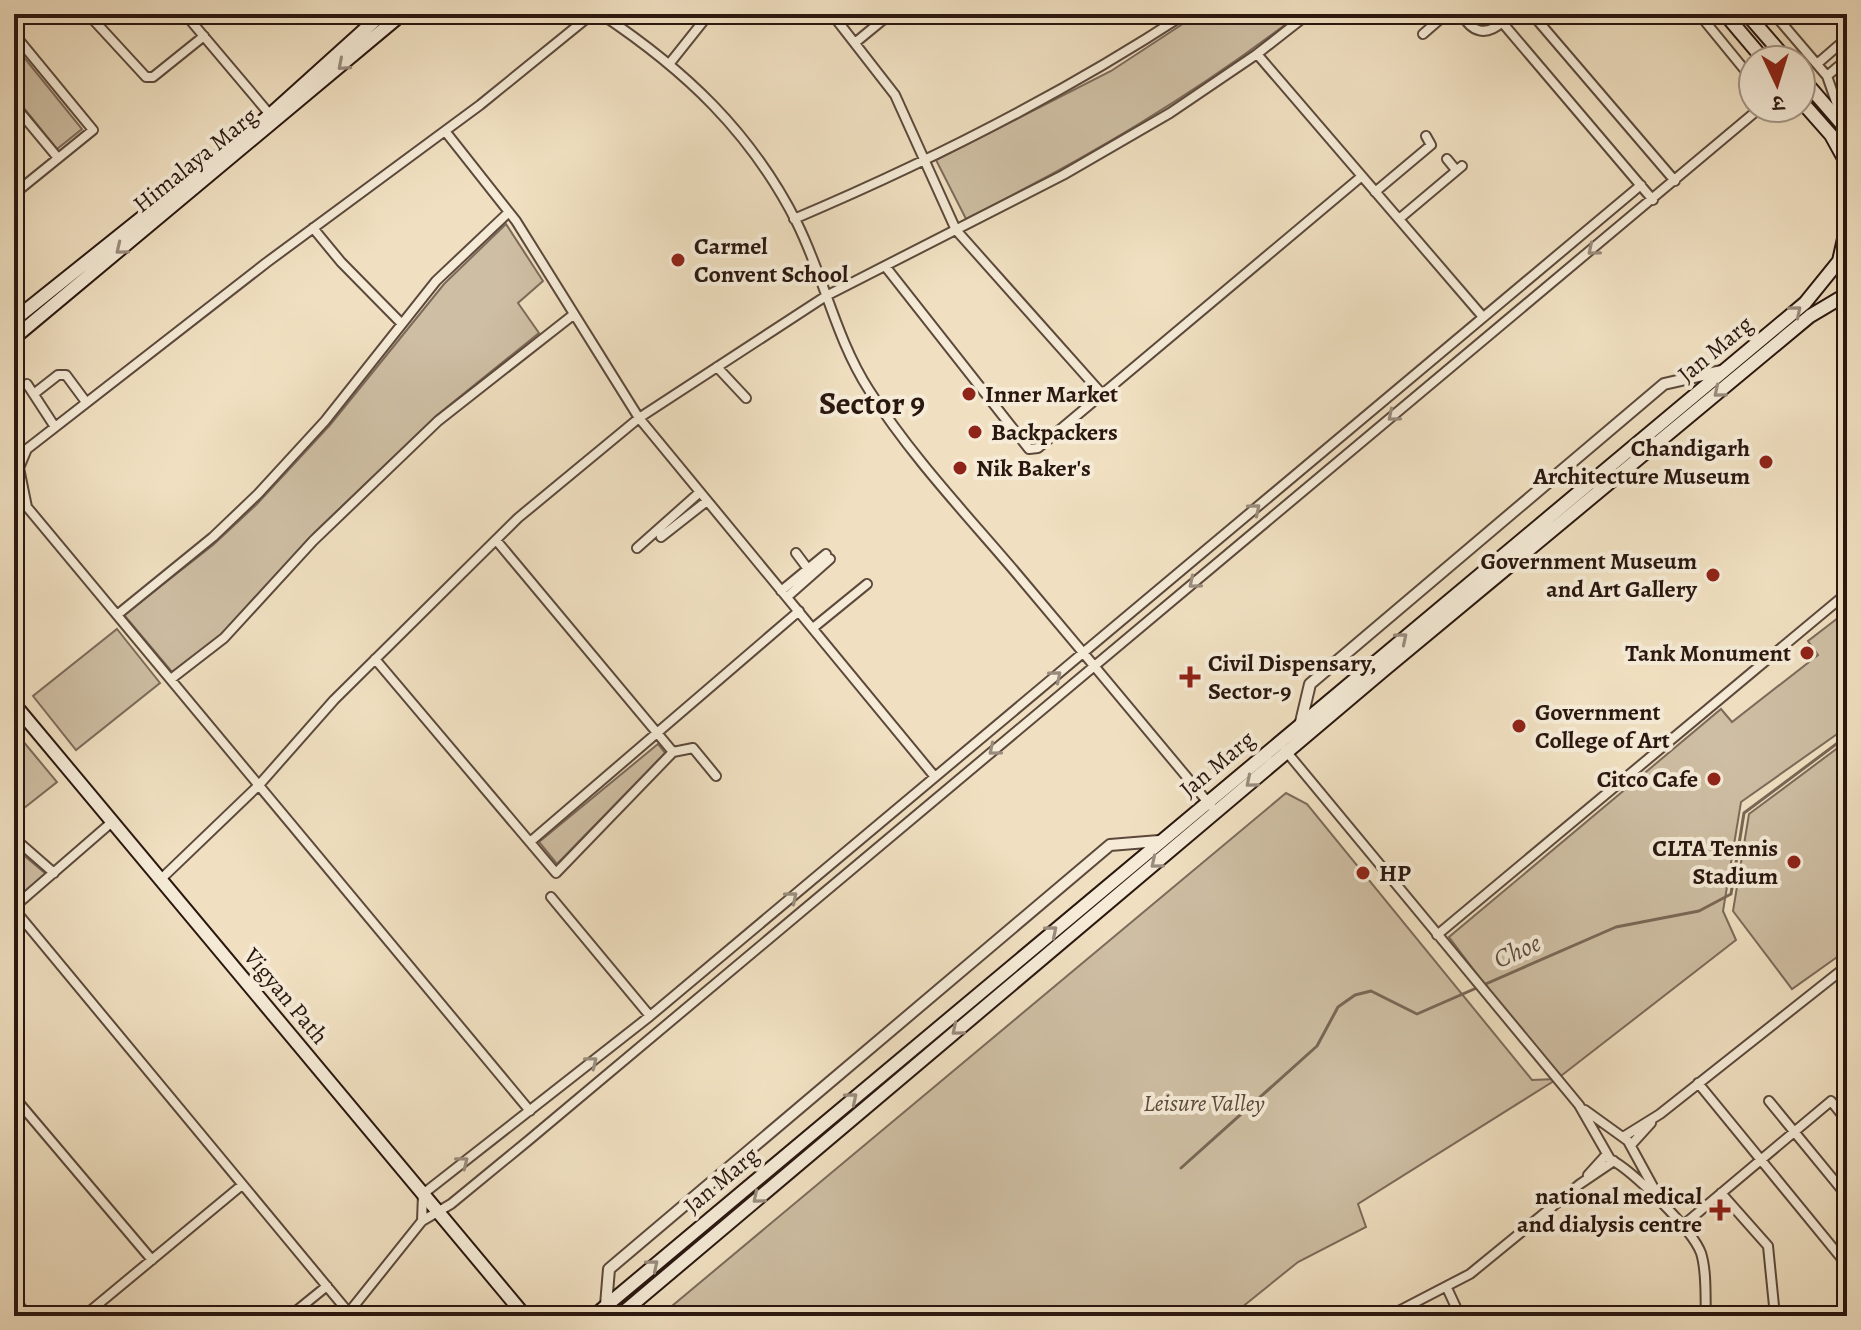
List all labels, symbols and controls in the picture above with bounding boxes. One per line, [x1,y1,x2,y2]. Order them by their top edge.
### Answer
north arrow [1737,44,1817,124]
one-way arrow [338,55,353,70]
text: उ [1770,87,1787,118]
street label: Himalaya Marg [126,100,264,220]
place label: Carmel Convent School [694,230,849,290]
one-way arrow [116,239,131,254]
one-way arrow [1587,240,1602,255]
marker: Carmel Convent School [669,251,687,269]
one-way arrow [1786,306,1801,321]
street label: Jan Marg [1671,308,1759,390]
place label: Inner Market [985,378,1118,410]
district label: Sector 9 [819,381,925,425]
one-way arrow [1714,382,1728,397]
marker: Inner Market [960,385,978,403]
one-way arrow [1388,406,1403,421]
place label: Backpackers [991,416,1118,448]
marker: Backpackers [966,423,984,441]
place label: Chandigarh Architecture Museum [1532,432,1750,492]
place label: Nik Baker's [976,452,1091,484]
marker: Chandigarh Architecture Museum [1757,453,1775,471]
marker: Nik Baker's [951,459,969,477]
one-way arrow [1246,504,1260,519]
place label: Government Museum and Art Gallery [1480,545,1698,605]
marker: Government Museum and Art Gallery [1704,566,1722,584]
one-way arrow [1189,573,1203,588]
one-way arrow [1392,633,1407,648]
place label: Tank Monument [1625,637,1791,669]
marker: Tank Monument [1798,644,1816,662]
place label: Civil Dispensary, Sector-9 [1208,647,1377,707]
marker: Civil Dispensary, Sector-9 [1179,666,1201,688]
one-way arrow [1047,671,1061,686]
place label: Government College of Art [1535,696,1670,756]
marker: Government College of Art [1510,717,1528,735]
street label: Jan Marg [1173,723,1261,805]
one-way arrow [989,740,1004,755]
place label: Citco Cafe [1597,763,1698,795]
marker: Citco Cafe [1705,770,1723,788]
one-way arrow [1246,772,1260,787]
place label: CLTA Tennis Stadium [1652,832,1778,892]
one-way arrow [1151,853,1165,868]
marker: CLTA Tennis Stadium [1785,853,1803,871]
place label: HP [1379,857,1411,889]
marker: HP [1354,864,1372,882]
one-way arrow [783,892,797,907]
water label: Choe [1488,925,1546,977]
one-way arrow [1042,926,1057,941]
street label: Vigyan Path [236,940,336,1051]
one-way arrow [952,1020,966,1035]
one-way arrow [583,1057,597,1072]
park label: Leisure Valley [1143,1087,1265,1119]
one-way arrow [843,1093,858,1108]
street label: Jan Marg [677,1139,765,1221]
one-way arrow [454,1158,469,1172]
place label: national medical and dialysis centre [1517,1180,1703,1240]
one-way arrow [753,1188,768,1203]
marker: national medical and dialysis centre [1709,1199,1731,1221]
one-way arrow [644,1260,658,1275]

